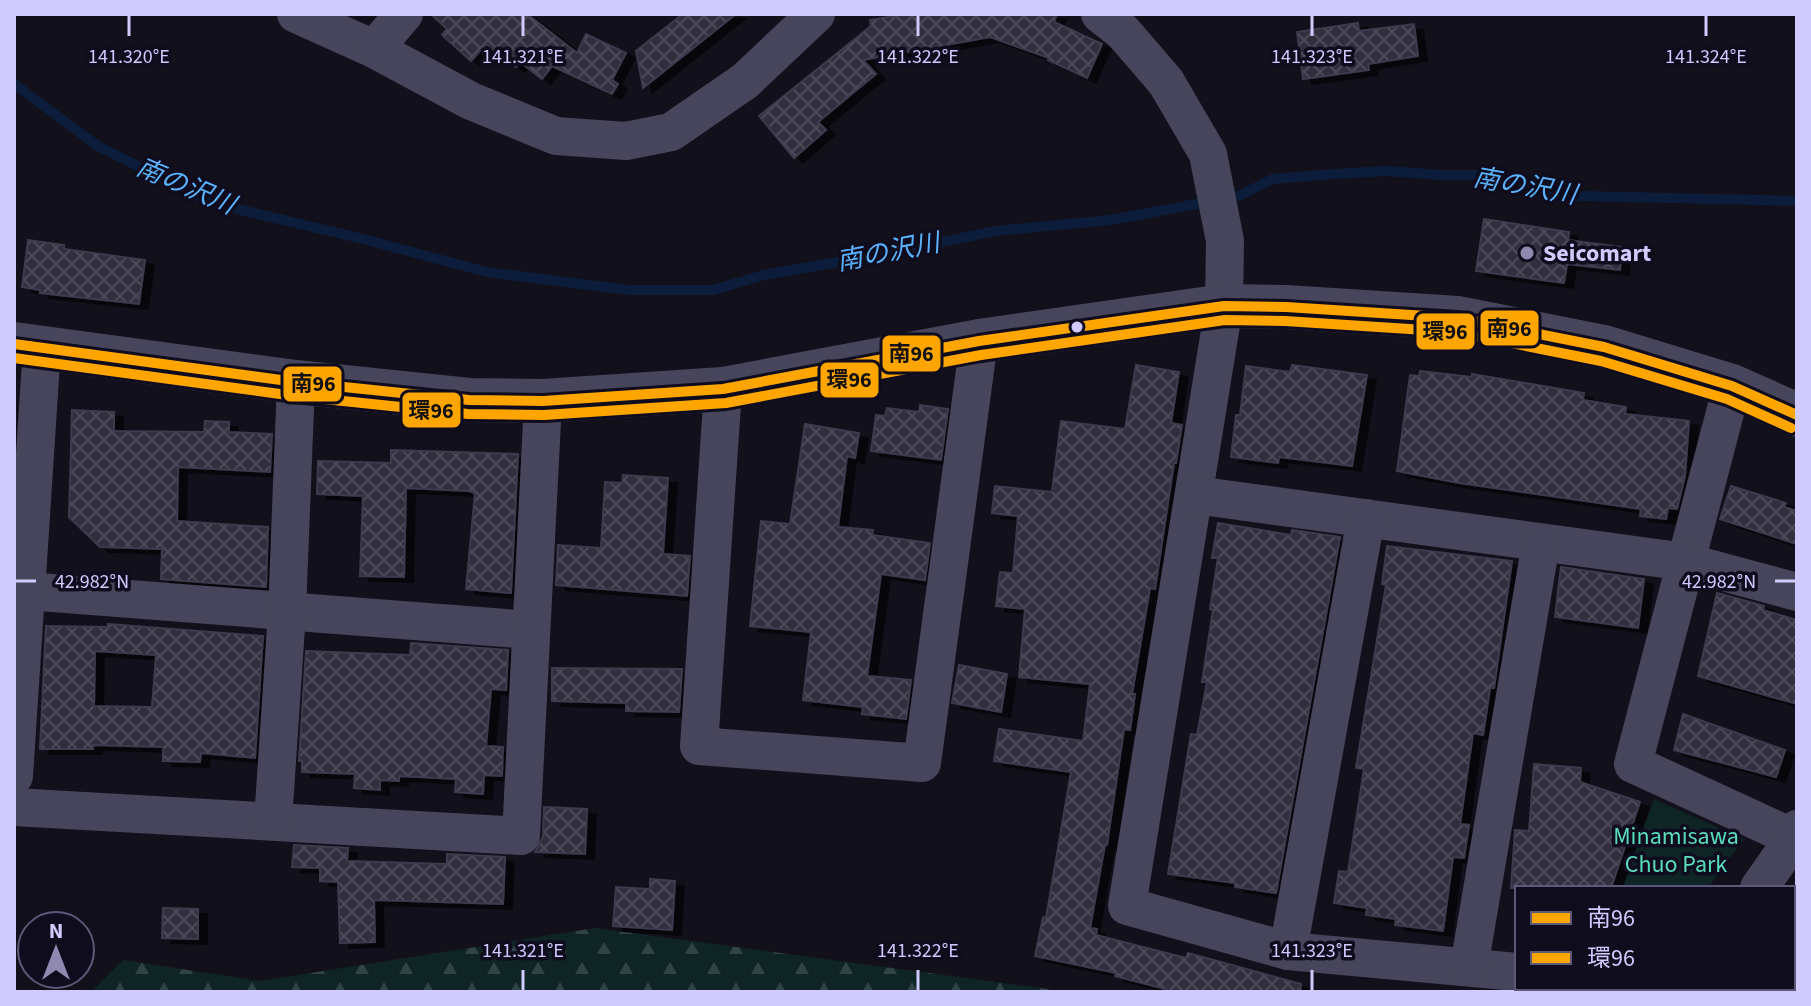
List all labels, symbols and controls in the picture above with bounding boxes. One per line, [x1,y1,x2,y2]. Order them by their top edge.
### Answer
text: 141.320°E [88,43,170,71]
text: 141.321°E [482,43,564,71]
text: 141.322°E [877,43,959,71]
text: 141.323°E [1271,43,1353,71]
text: 141.324°E [1665,43,1747,71]
water label: 南の沢川 [131,149,244,225]
water label: 南の沢川 [1471,159,1582,214]
water label: 南の沢川 [833,223,946,280]
place label: Seicomart [1543,236,1651,271]
marker: Seicomart [1518,244,1536,262]
line badge: 南96 [1479,309,1540,347]
line badge: 環96 [1415,312,1476,351]
text: 南96 [1486,313,1532,345]
text: 環96 [1422,316,1468,348]
unlabelled marker [1069,319,1085,335]
line badge: 南96 [881,334,942,373]
text: 南96 [888,338,934,370]
line badge: 環96 [819,361,880,399]
text: 環96 [826,364,872,396]
line badge: 南96 [282,365,343,403]
text: 南96 [290,368,336,400]
line badge: 環96 [401,391,462,429]
text: 環96 [408,395,454,427]
text: 42.982°N [55,568,129,596]
text: 42.982°N [1682,568,1756,596]
park label: Minamisawa Chuo Park [1613,819,1739,882]
legend [1515,886,1795,990]
text: 南96 [1587,901,1635,936]
north arrow [16,910,96,990]
text: N [49,915,63,947]
text: 141.321°E [482,937,564,965]
text: 141.322°E [877,937,959,965]
text: 141.323°E [1271,937,1353,965]
text: 環96 [1587,941,1635,976]

